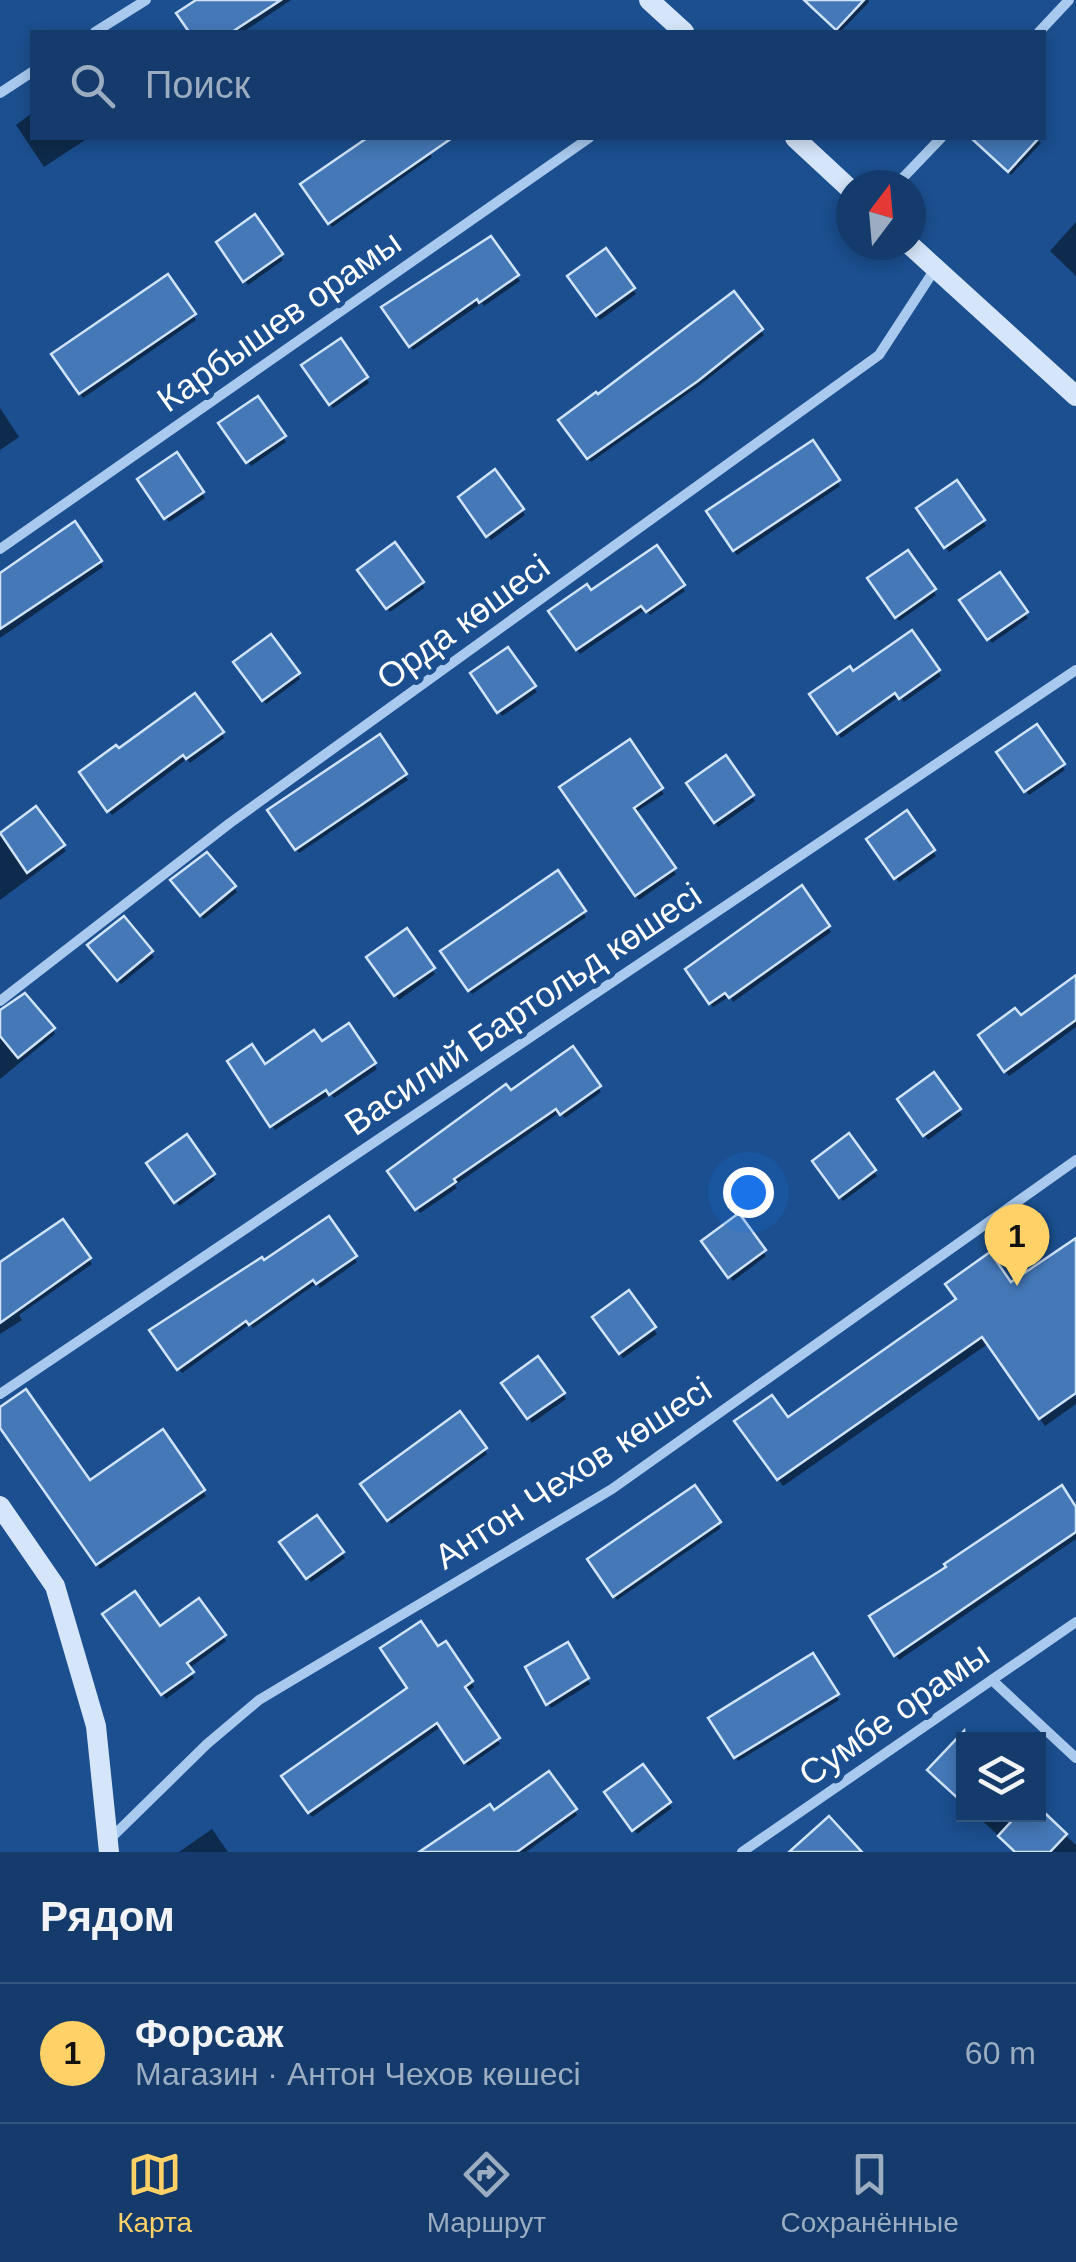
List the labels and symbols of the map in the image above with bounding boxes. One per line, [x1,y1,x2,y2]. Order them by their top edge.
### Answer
north arrow [836,170,926,260]
street label: Карбышев орамы [150,222,408,419]
street label: Орда көшесі [369,546,556,697]
street label: Василий Бартольд көшесі [337,875,708,1142]
your location [723,1167,774,1218]
pin: 1 [984,1204,1050,1286]
street label: Антон Чехов көшесі [427,1369,718,1576]
street label: Сумбе орамы [791,1634,996,1793]

